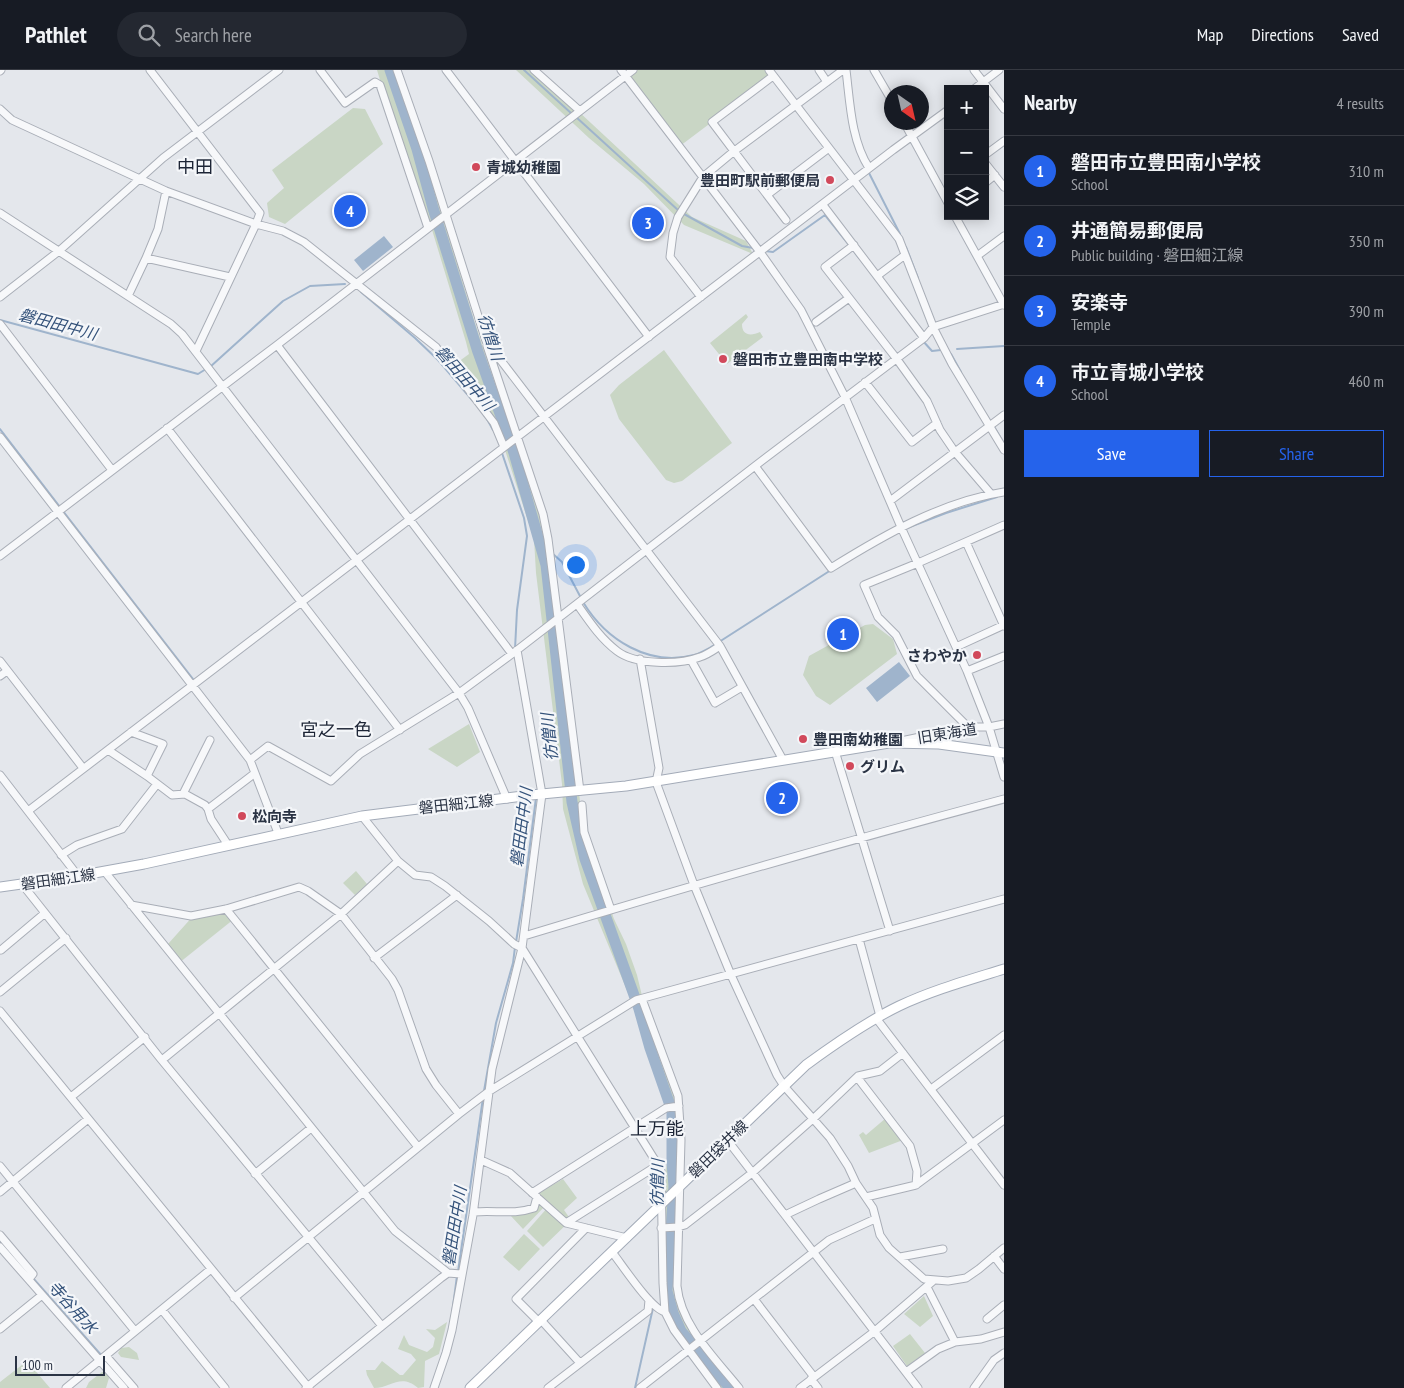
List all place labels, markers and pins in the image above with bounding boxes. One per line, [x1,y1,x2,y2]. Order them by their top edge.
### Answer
place label: 青城幼稚園 [486,158,561,177]
marker: 青城幼稚園 [470,161,482,173]
place label: 豊田町駅前郵便局 [700,171,820,190]
marker: 豊田町駅前郵便局 [824,174,836,186]
pin: 4 [334,192,366,230]
pin: 3 [632,204,664,242]
place label: 磐田市立豊田南中学校 [733,350,883,369]
marker: 磐田市立豊田南中学校 [717,353,729,365]
pin: 1 [827,615,859,653]
place label: さわやか [907,646,967,665]
marker: さわやか [971,649,983,661]
place label: 豊田南幼稚園 [813,730,903,749]
marker: 豊田南幼稚園 [797,733,809,745]
place label: グリム [860,757,905,776]
marker: グリム [844,760,856,772]
pin: 2 [766,779,798,817]
place label: 松向寺 [252,807,297,826]
marker: 松向寺 [236,810,248,822]

